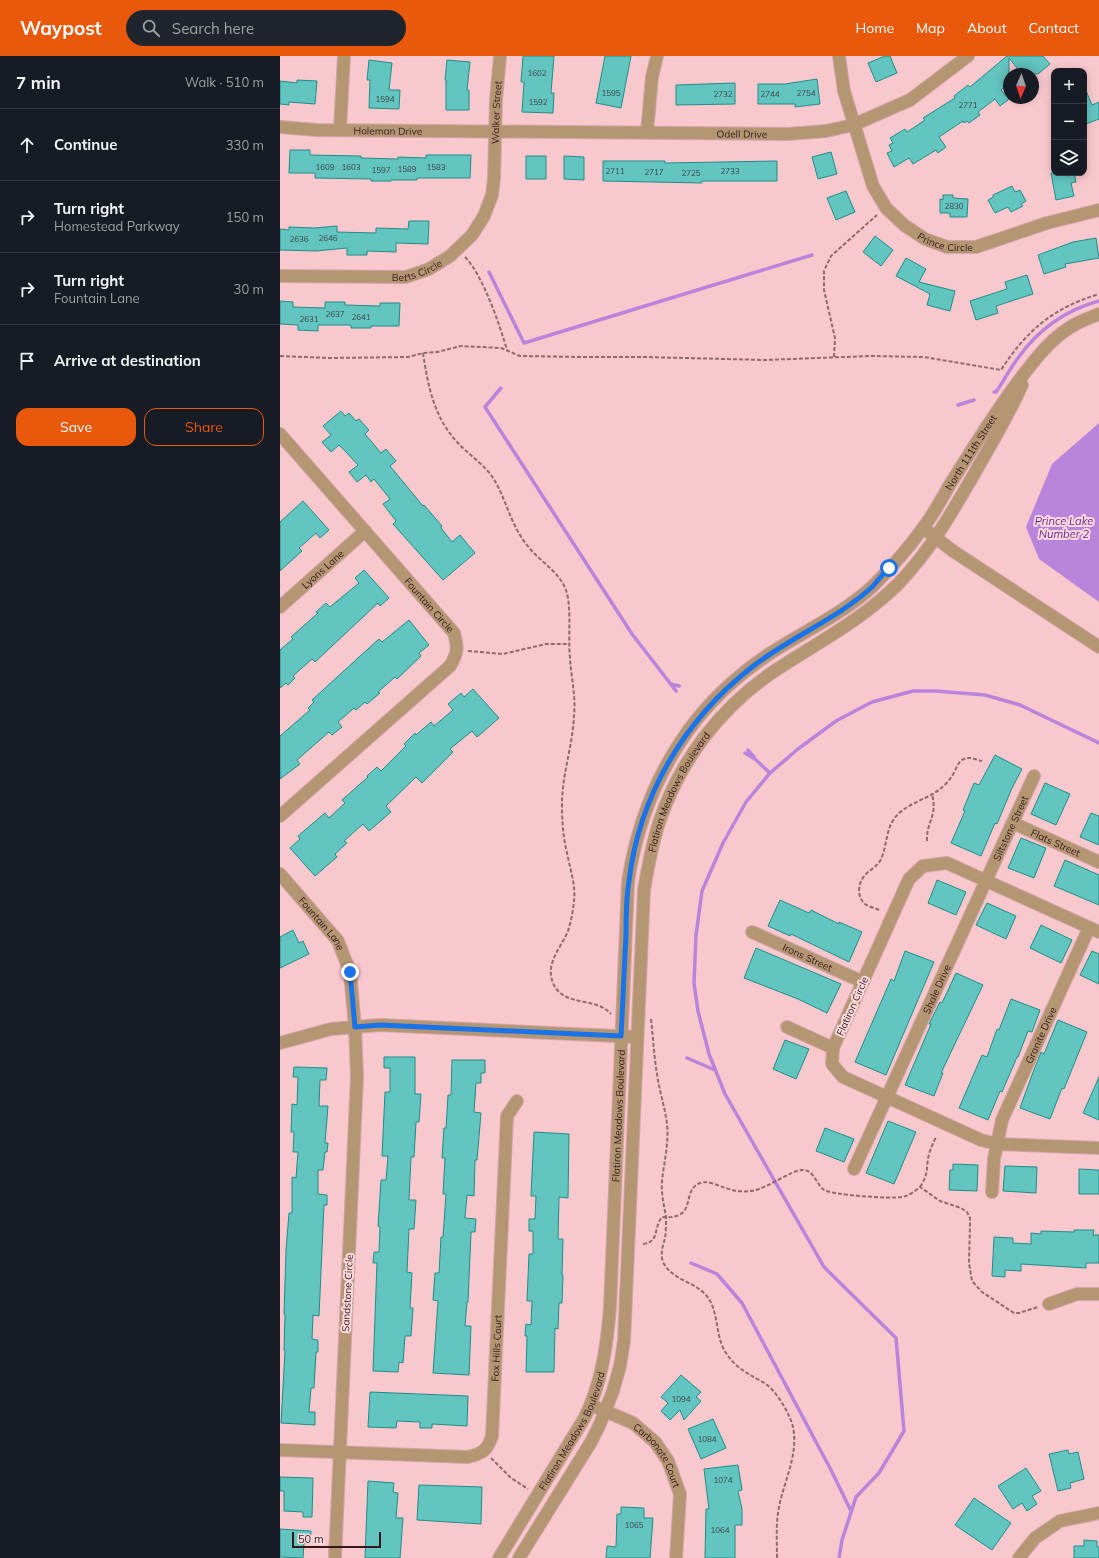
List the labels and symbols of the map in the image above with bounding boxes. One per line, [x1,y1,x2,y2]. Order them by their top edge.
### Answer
house number: 1602 [527,68,547,78]
north arrow [1003,68,1039,104]
street label: Walker Street [489,80,505,144]
house number: 1595 [601,88,621,98]
house number: 2754 [796,88,816,98]
house number: 2732 [713,89,733,99]
house number: 2744 [760,89,780,99]
house number: 1594 [375,94,395,104]
house number: 1592 [528,97,548,107]
house number: 2771 [958,100,978,110]
street label: Holeman Drive [353,124,422,138]
street label: Odell Drive [716,127,767,141]
house number: 1609 [315,162,335,172]
house number: 1603 [341,162,361,172]
house number: 1583 [426,162,446,172]
house number: 1589 [397,164,417,174]
house number: 1597 [371,165,391,175]
house number: 2711 [605,166,625,176]
house number: 2733 [720,166,740,176]
house number: 2717 [644,167,664,177]
house number: 2725 [681,168,701,178]
house number: 2830 [944,201,964,211]
street label: Prince Circle [915,230,973,254]
house number: 2646 [318,233,338,243]
house number: 2636 [289,234,309,244]
street label: Betts Circle [392,257,444,284]
house number: 2637 [325,309,345,319]
house number: 2641 [351,312,371,322]
house number: 2631 [299,314,319,324]
street label: North 111th Street [942,412,1000,493]
water label: Prince Lake Number 2 [1035,514,1093,541]
street label: Lyons Lane [299,547,347,592]
route start [880,559,898,577]
street label: Fountain Circle [402,575,457,635]
street label: Flatiron Meadows Boulevard [645,729,713,853]
street label: Siltstone Street [990,793,1031,863]
street label: Flats Street [1029,826,1083,860]
street label: Fountain Lane [296,894,347,952]
street label: Irons Street [781,941,835,975]
street label: Shale Drive [920,962,954,1016]
route end [341,963,359,981]
street label: Flatiron Circle [834,975,871,1038]
street label: Granite Drive [1022,1005,1059,1066]
street label: Flatiron Meadows Boulevard [609,1049,628,1182]
street label: Sandstone Circle [339,1254,356,1332]
street label: Fox Hills Court [489,1314,505,1382]
street label: Flatiron Meadows Boulevard [536,1370,608,1493]
house number: 1094 [671,1394,691,1404]
street label: Carbonate Court [631,1420,683,1490]
house number: 1084 [697,1434,717,1444]
house number: 1074 [713,1475,733,1485]
house number: 1065 [624,1520,644,1530]
house number: 1064 [710,1525,730,1535]
scale bar [292,1530,381,1549]

